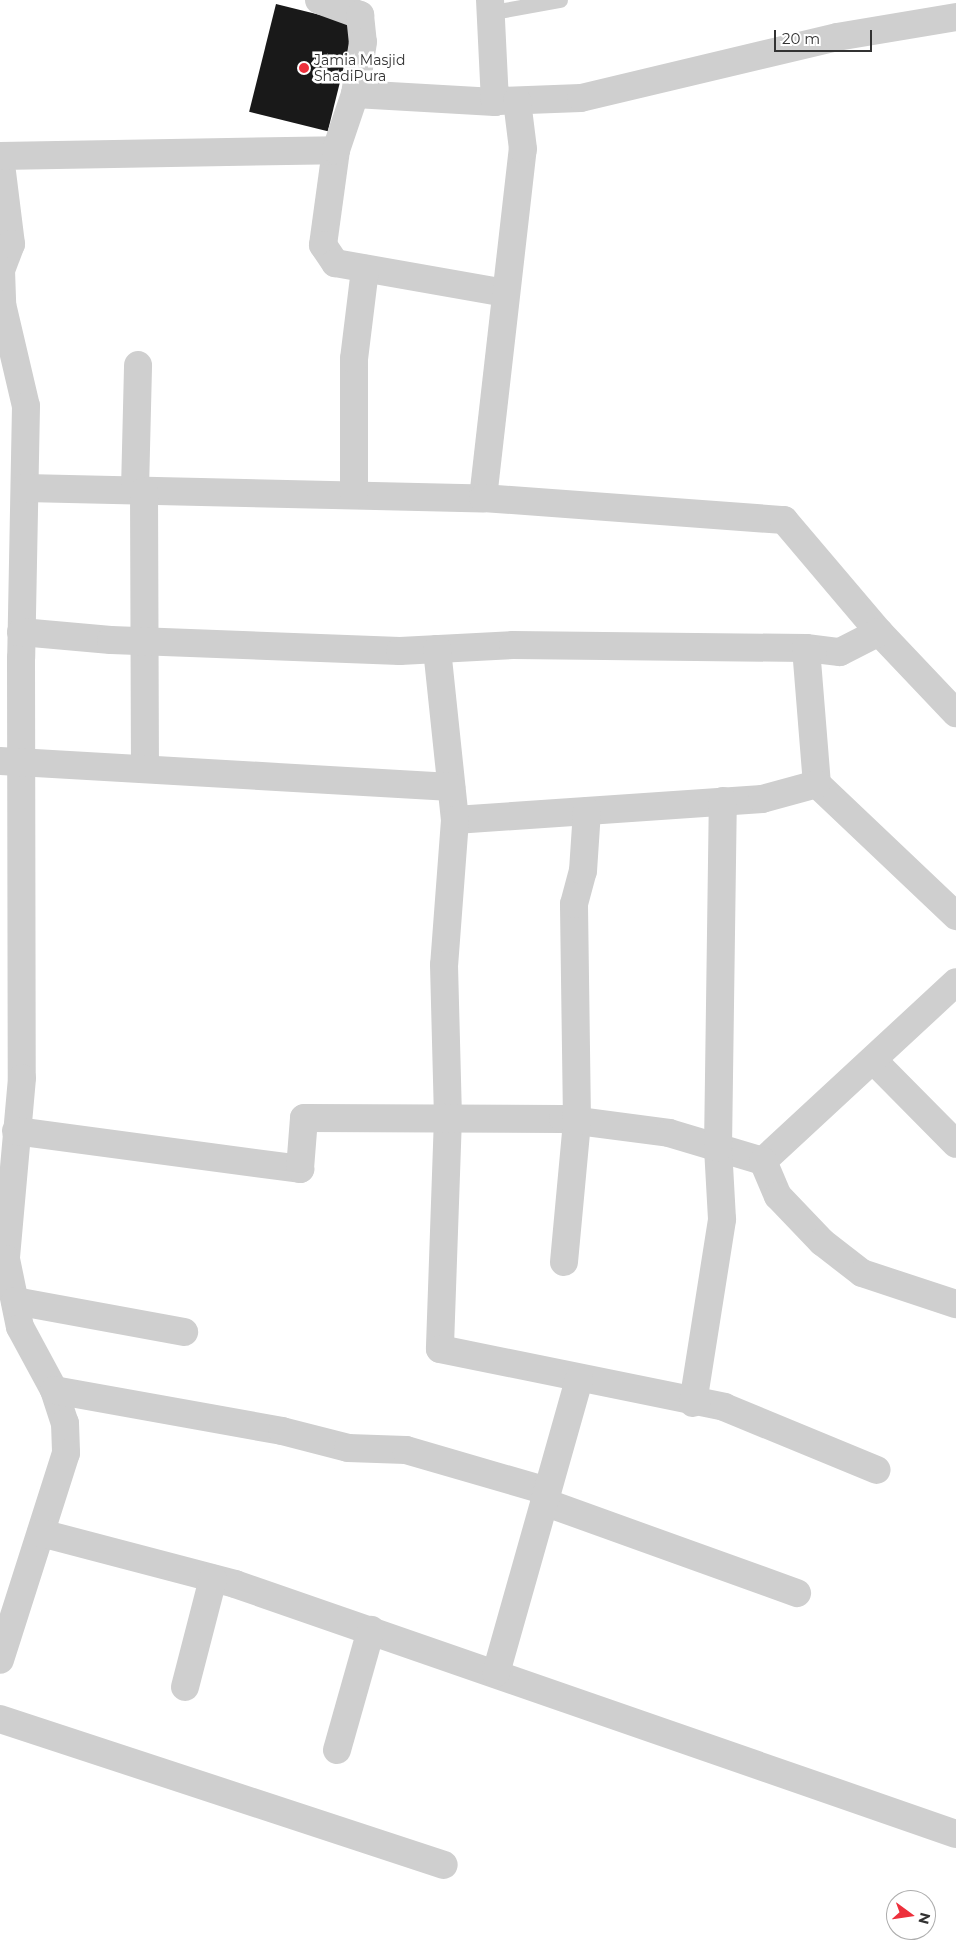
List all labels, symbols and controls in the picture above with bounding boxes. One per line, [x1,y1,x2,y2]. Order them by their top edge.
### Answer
scale bar [776,20,874,52]
text: 20 m [782,29,820,48]
place label: Jamia Masjid ShadiPura [314,52,405,84]
marker: Jamia Masjid ShadiPura [298,62,310,74]
north arrow [886,1890,936,1940]
text: N [914,1911,935,1926]

